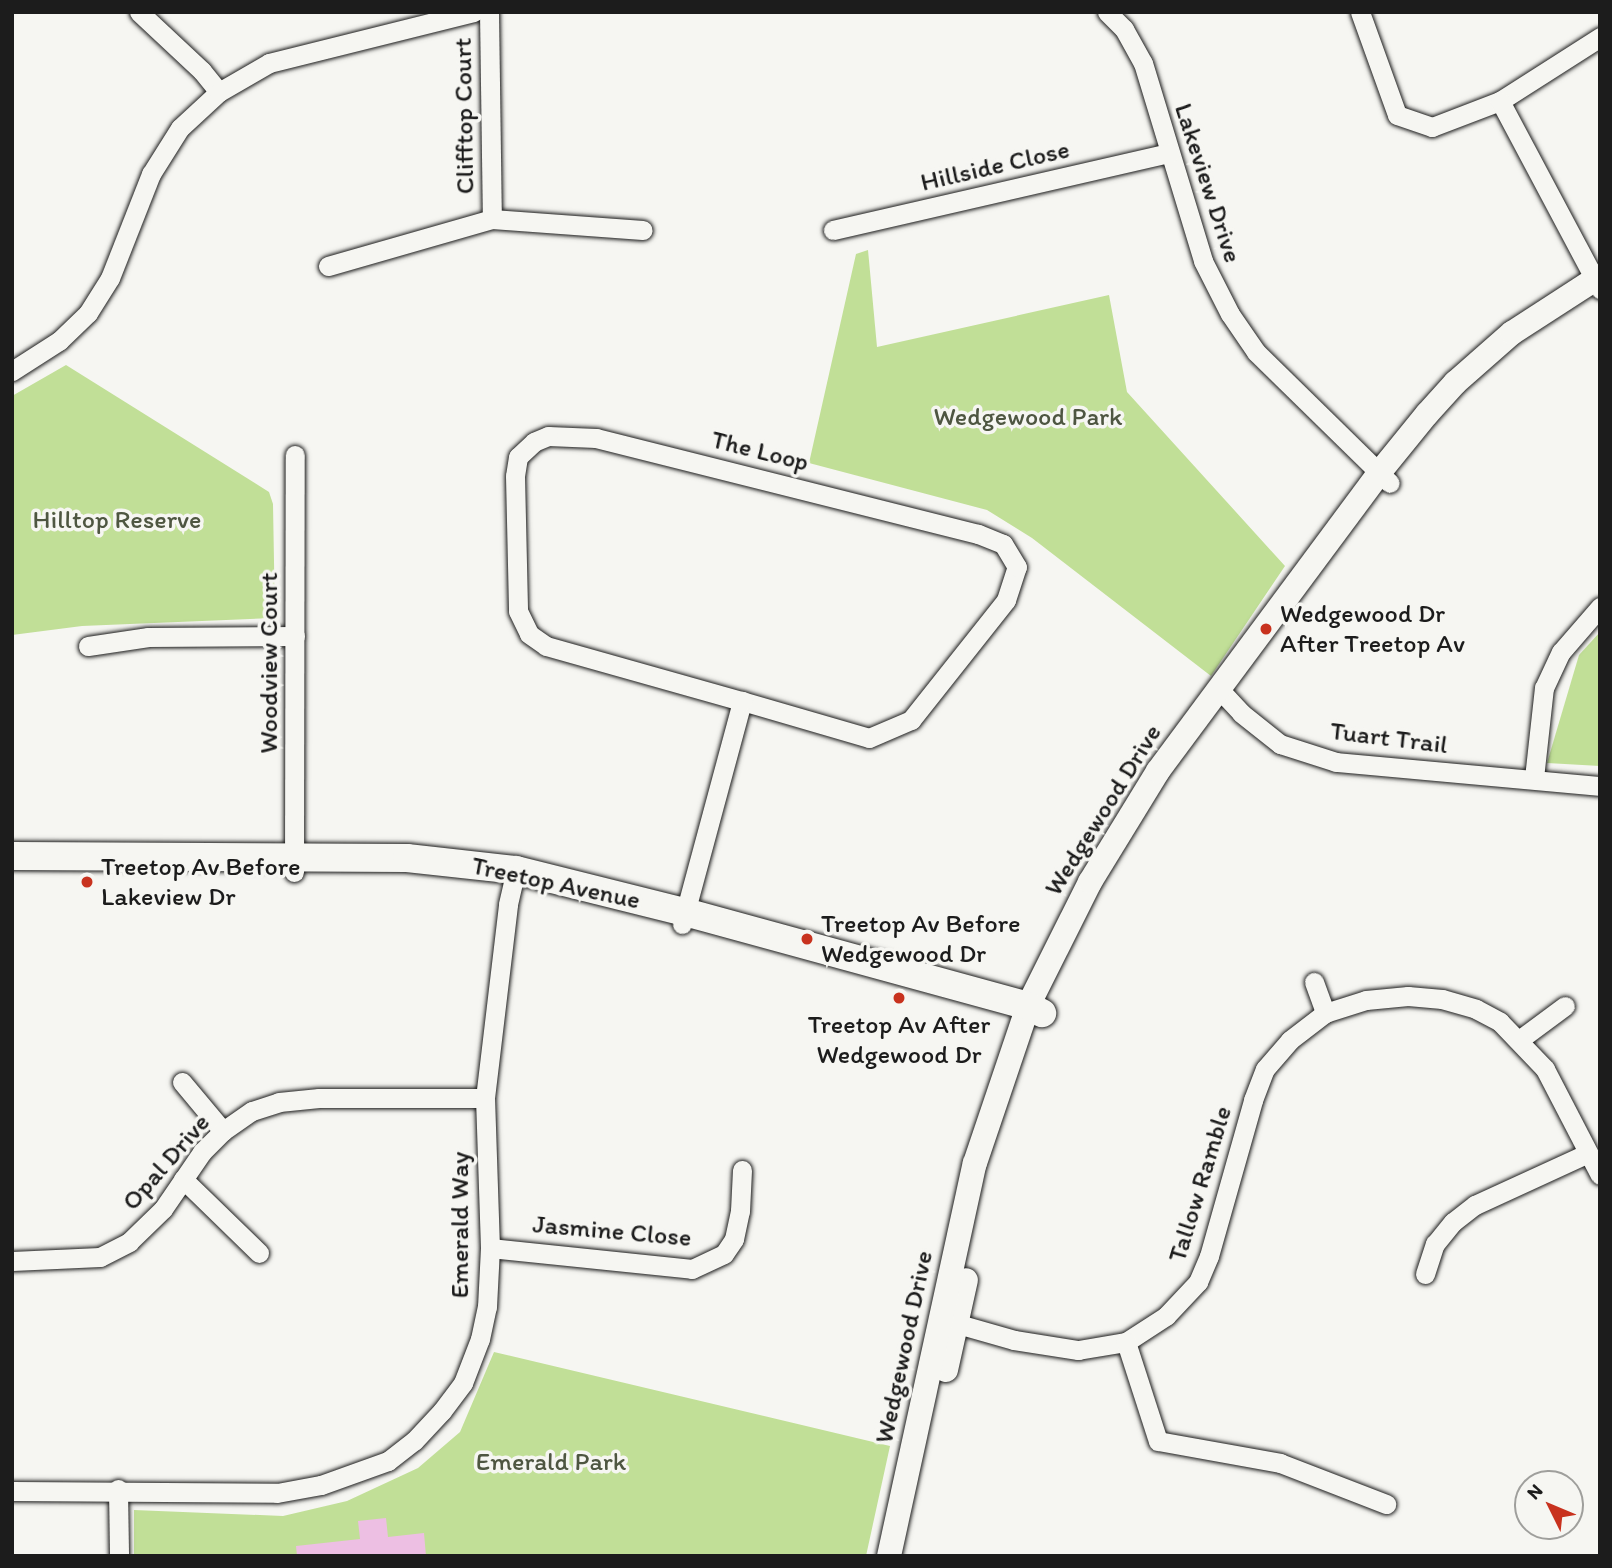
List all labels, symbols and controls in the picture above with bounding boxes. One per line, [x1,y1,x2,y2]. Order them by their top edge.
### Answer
street label: Clifftop Court [447,38,481,194]
street label: Lakeview Drive [1168,99,1248,267]
street label: Hillside Close [918,134,1072,198]
park label: Wedgewood Park [933,401,1123,433]
street label: The Loop [708,424,812,478]
park label: Hilltop Reserve [33,504,201,536]
street label: Woodview Court [253,572,285,754]
place label: Wedgewood Dr After Treetop Av [1280,598,1463,660]
marker: Wedgewood Dr After Treetop Av [1258,621,1274,637]
street label: Tuart Trail [1329,715,1449,761]
street label: Wedgewood Drive [1038,718,1168,902]
street label: Treetop Avenue [469,850,643,916]
place label: Treetop Av Before Lakeview Dr [101,851,300,912]
marker: Treetop Av Before Lakeview Dr [79,874,95,890]
place label: Treetop Av Before Wedgewood Dr [821,908,1020,970]
marker: Treetop Av Before Wedgewood Dr [799,931,815,947]
marker: Treetop Av After Wedgewood Dr [891,990,907,1006]
place label: Treetop Av After Wedgewood Dr [808,1009,990,1070]
street label: Tallow Ramble [1161,1102,1239,1266]
street label: Opal Drive [116,1107,216,1217]
street label: Emerald Way [444,1152,476,1298]
street label: Jasmine Close [531,1209,693,1253]
street label: Wedgewood Drive [868,1248,940,1446]
park label: Emerald Park [476,1446,626,1478]
north arrow [1514,1470,1584,1540]
text: N [1522,1479,1548,1504]

